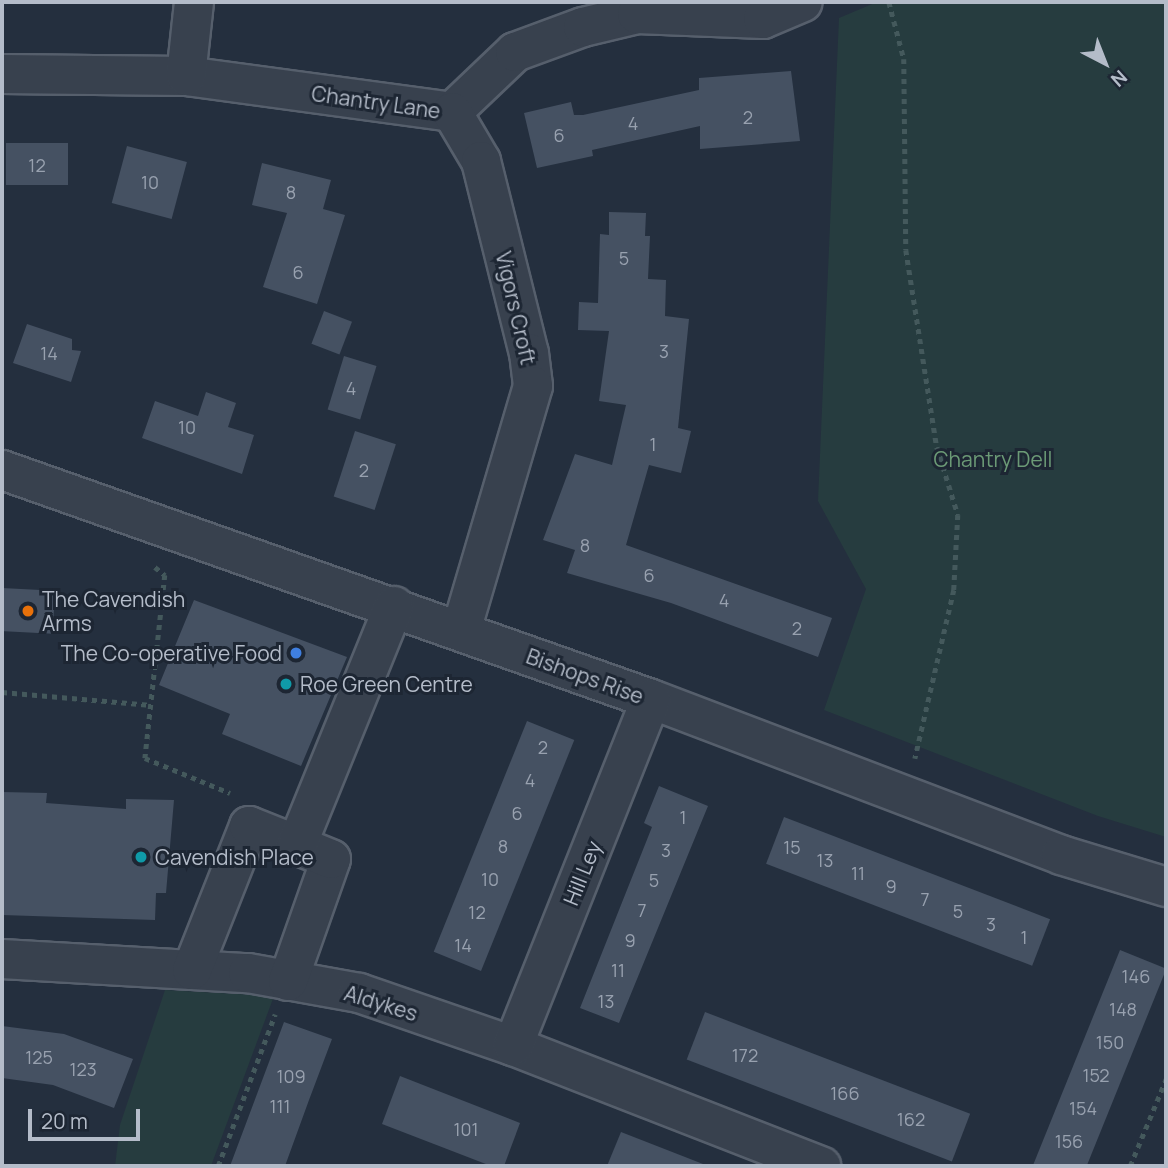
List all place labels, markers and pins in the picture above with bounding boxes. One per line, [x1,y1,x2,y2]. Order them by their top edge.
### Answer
place label: The Cavendish Arms [42,586,185,636]
marker: The Cavendish Arms [20,603,36,619]
place label: The Co-operative Food [61,640,282,666]
marker: The Co-operative Food [288,645,304,661]
place label: Roe Green Centre [300,671,473,697]
marker: Roe Green Centre [278,676,294,692]
place label: Cavendish Place [155,844,314,870]
marker: Cavendish Place [133,849,149,865]

